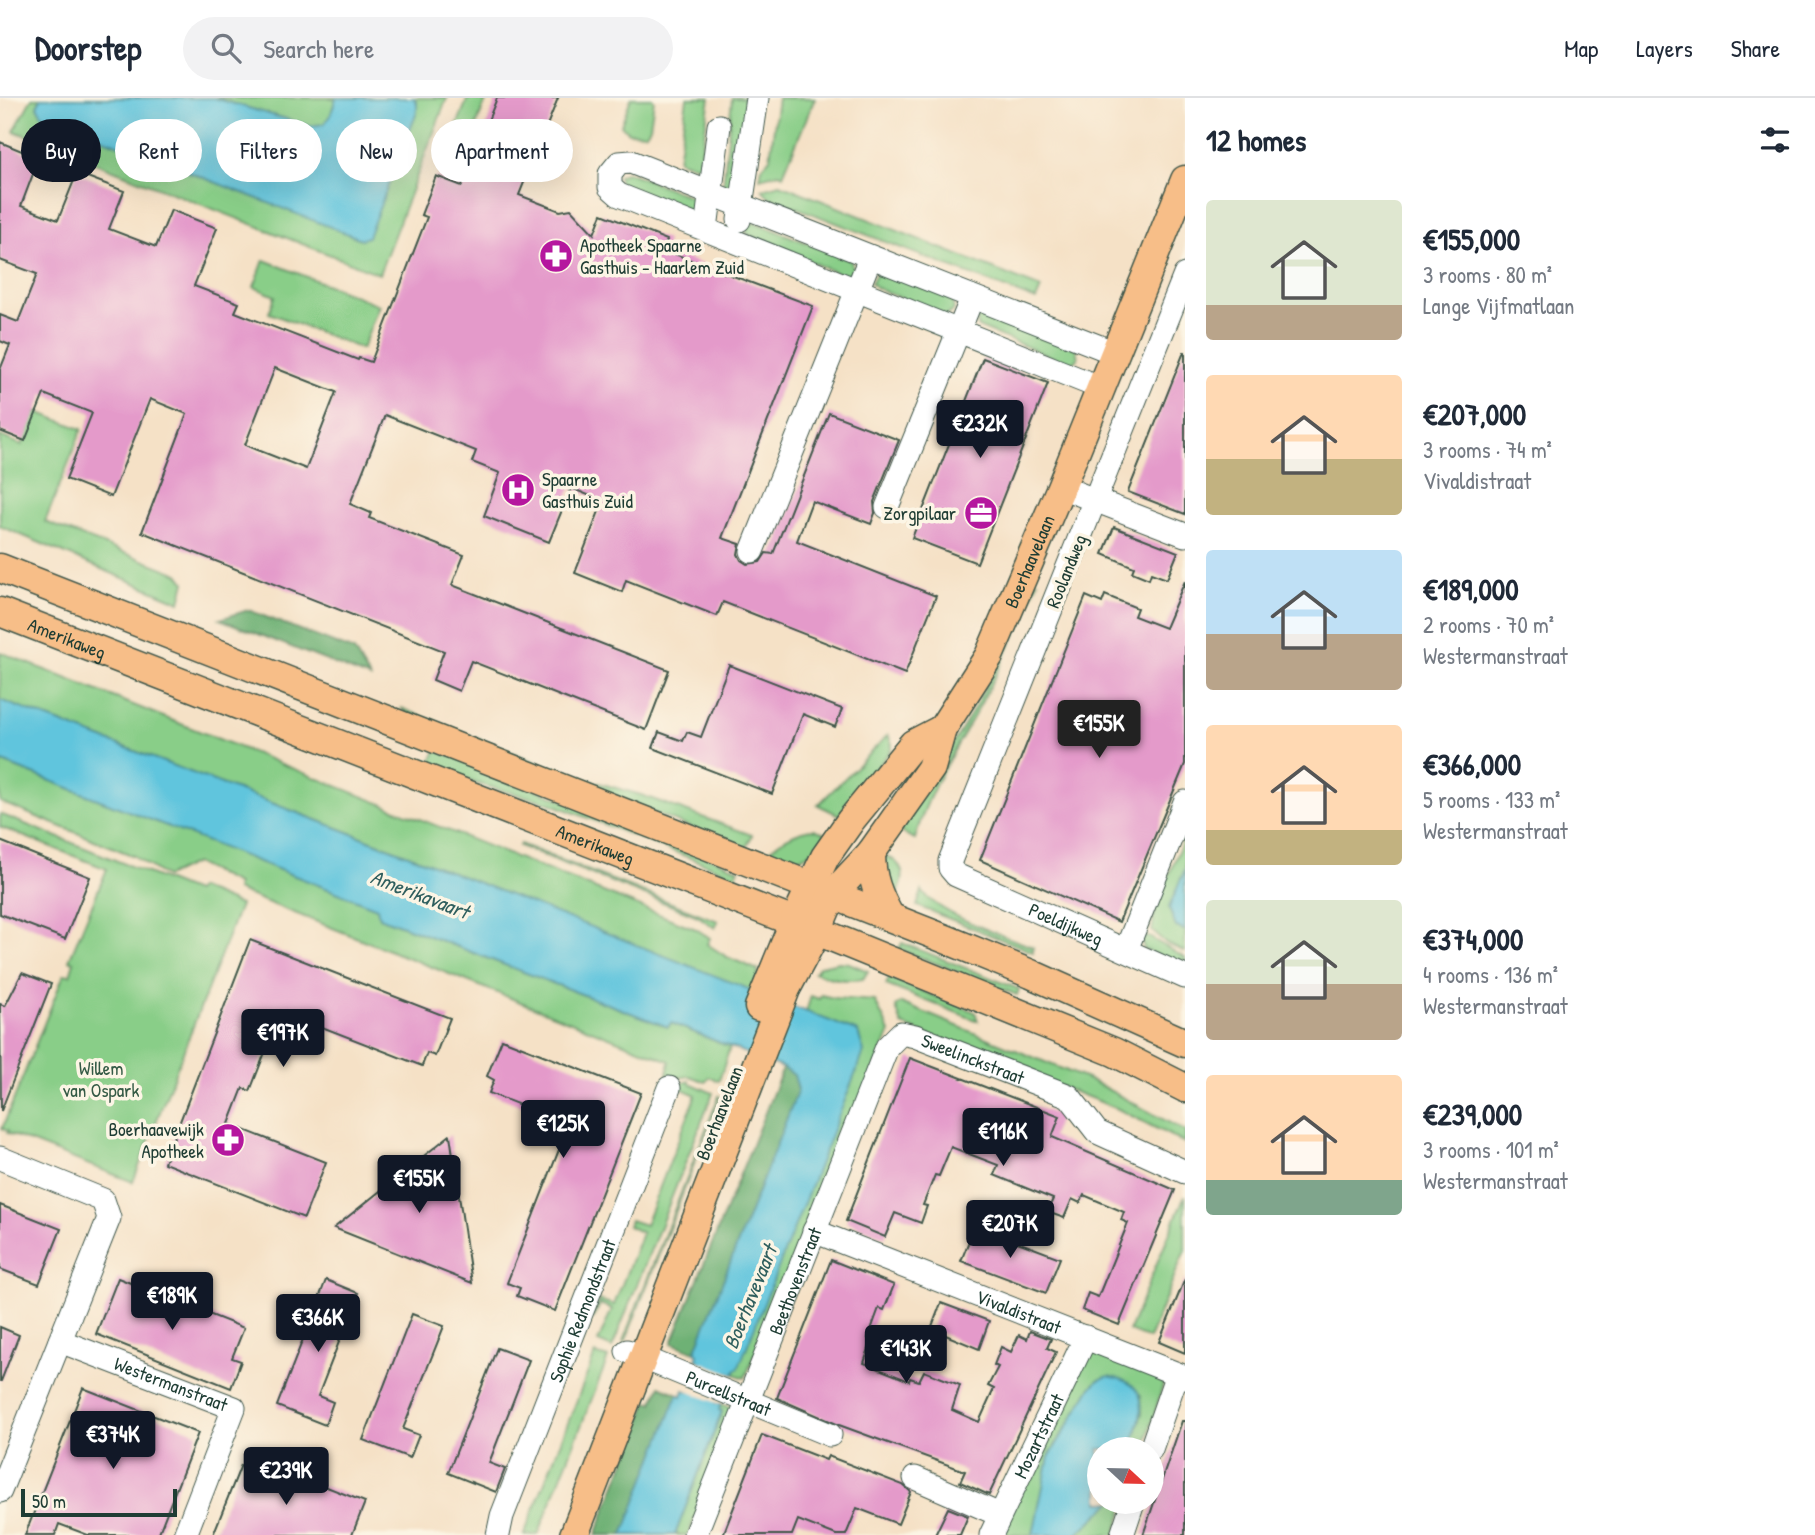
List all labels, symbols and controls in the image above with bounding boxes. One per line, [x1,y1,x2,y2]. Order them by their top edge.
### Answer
search box [183,17,673,80]
text: Doorstep [35,26,141,70]
icon: search [207,29,245,67]
text: Search here [263,31,374,66]
text: Map [1564,32,1598,64]
text: Layers [1636,32,1693,64]
text: Share [1731,32,1780,64]
chip: Buy [21,119,101,182]
chip: Rent [115,119,202,182]
chip: Filters [216,119,322,182]
chip: New [336,119,417,182]
chip: Apartment [431,119,573,182]
text: 12 homes [1206,120,1306,160]
icon: filters [1756,121,1794,159]
text: €155,000 [1423,219,1520,259]
icon: home [1262,228,1346,312]
place label: Apotheek Spaarne Gasthuis - Haarlem Zuid [580,232,744,280]
pharmacy icon: Apotheek Spaarne Gasthuis - Haarlem Zuid [537,237,575,275]
text: 3 rooms · 80 m² [1423,259,1552,290]
text: Lange Vijfmatlaan [1423,290,1575,321]
text: €207,000 [1423,394,1526,434]
pin: €232K [931,400,1029,460]
icon: home [1262,403,1346,487]
text: €232K [953,407,1007,438]
text: 3 rooms · 74 m² [1423,434,1552,465]
text: Vivaldistraat [1423,465,1531,496]
place label: Spaarne Gasthuis Zuid [542,466,633,514]
hospital icon: Spaarne Gasthuis Zuid [499,471,537,509]
office icon: Zorgpilaar [962,494,1000,532]
place label: Zorgpilaar [883,500,957,526]
street label: Boerhaavelaan [998,511,1061,612]
street label: Roolandweg [1039,530,1093,612]
text: €189,000 [1423,569,1519,609]
icon: home [1262,578,1346,662]
text: 2 rooms · 70 m² [1423,609,1554,640]
street label: Amerikaweg [24,611,110,665]
text: Westermanstraat [1423,640,1568,671]
pin: €155K [1050,700,1148,760]
text: €155K [1074,707,1124,738]
text: €366,000 [1423,744,1521,784]
icon: home [1262,753,1346,837]
text: 5 rooms · 133 m² [1423,784,1560,815]
text: Westermanstraat [1423,815,1568,846]
street label: Amerikaweg [553,817,638,871]
water label: Amerikavaart [367,862,476,927]
street label: Poeldijkweg [1025,896,1107,952]
text: €374,000 [1423,919,1523,959]
icon: home [1262,928,1346,1012]
text: 4 rooms · 136 m² [1423,959,1558,990]
text: Westermanstraat [1423,990,1568,1021]
pin: €197K [234,1010,332,1069]
text: €197K [257,1016,309,1047]
street label: Sweelinckstraat [918,1027,1029,1091]
park label: Willem van Ospark [63,1055,139,1103]
street label: Boerhaavelaan [689,1062,749,1164]
text: €239,000 [1423,1094,1522,1134]
pin: €125K [514,1100,612,1160]
icon: home [1262,1103,1346,1187]
text: €125K [537,1107,589,1138]
pin: €116K [954,1108,1052,1168]
text: €116K [979,1115,1027,1146]
place label: Boerhaavewijk Apotheek [108,1116,204,1164]
pharmacy icon: Boerhaavewijk Apotheek [209,1121,247,1159]
text: 3 rooms · 101 m² [1423,1134,1559,1165]
pin: €155K [370,1156,468,1215]
text: €155K [394,1162,444,1193]
text: Westermanstraat [1423,1165,1568,1196]
pin: €207K [961,1200,1059,1260]
text: €207K [982,1207,1038,1238]
street label: Beethovenstraat [762,1223,828,1338]
street label: Sophie Redmondstraat [543,1235,622,1386]
water label: Boerhavevaart [716,1238,785,1353]
pin: €189K [123,1272,221,1332]
text: €189K [147,1279,197,1310]
street label: Vivaldistraat [972,1283,1066,1340]
pin: €366K [269,1294,367,1354]
text: €366K [292,1301,344,1332]
pin: €143K [857,1326,955,1385]
text: €143K [881,1332,931,1363]
street label: Westermanstraat [111,1350,232,1418]
street label: Purcellstraat [682,1364,776,1422]
street label: Mozartstraat [1007,1389,1070,1483]
pin: €374K [64,1412,162,1471]
text: €374K [86,1418,140,1449]
north arrow [1087,1437,1164,1514]
map controls [1087,1437,1164,1514]
pin: €239K [237,1448,335,1507]
text: €239K [260,1454,312,1485]
scale bar [21,1486,177,1518]
text: 50 m [32,1488,66,1514]

